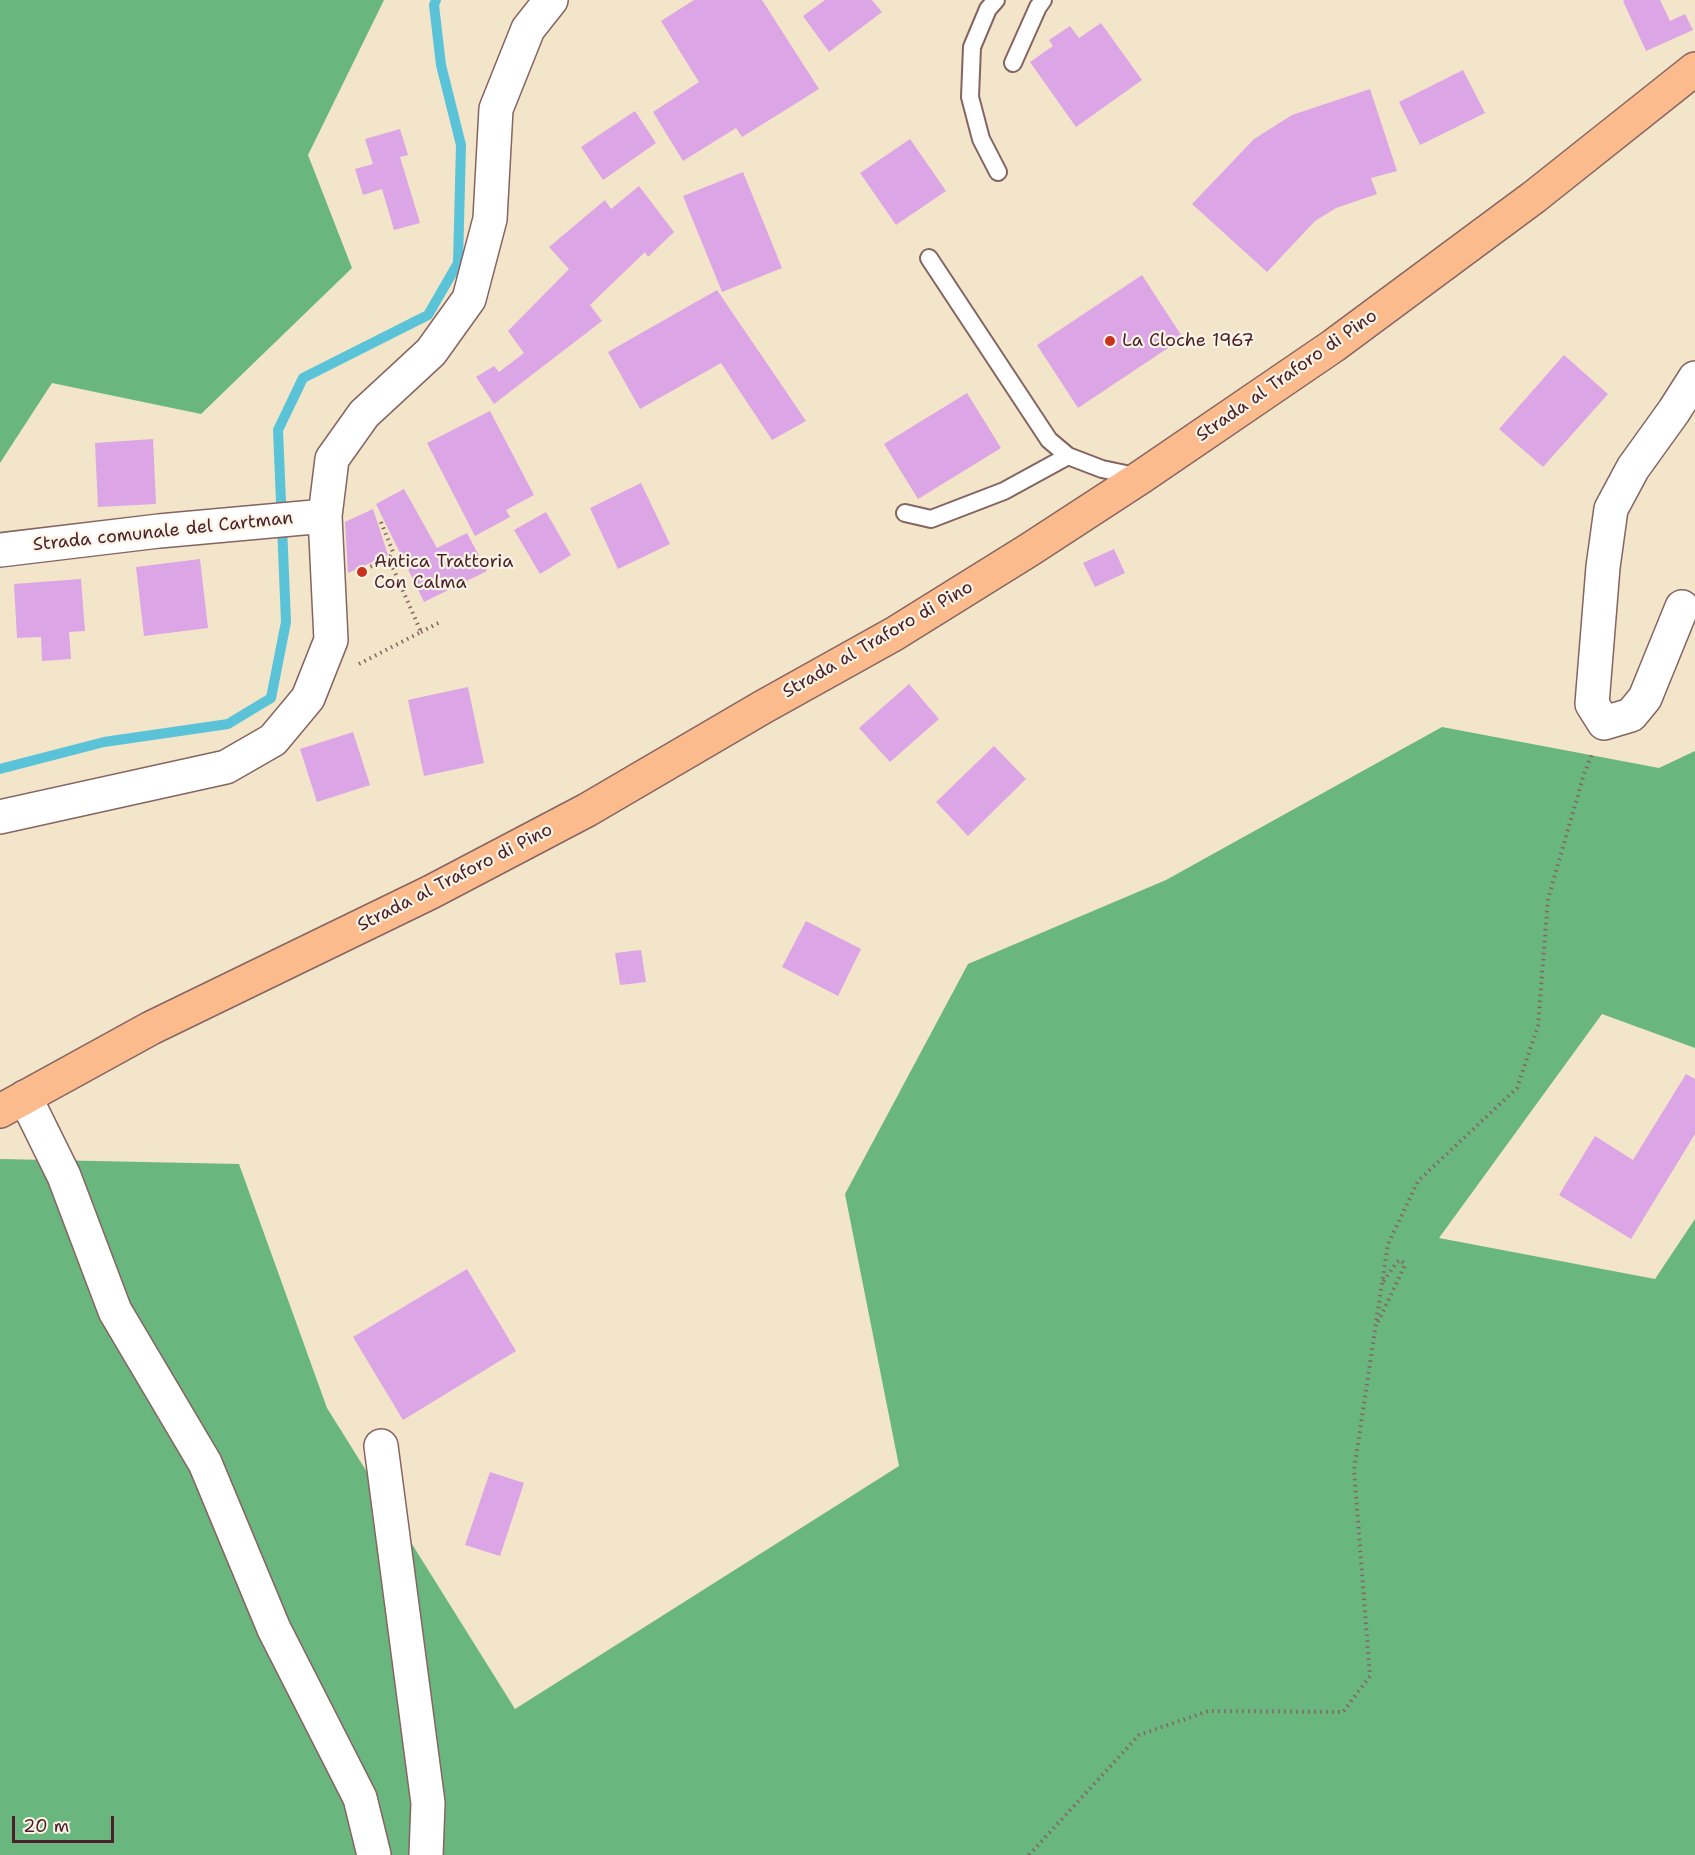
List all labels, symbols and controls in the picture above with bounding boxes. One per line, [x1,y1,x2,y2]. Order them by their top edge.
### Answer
street label: Strada al Traforo di Pino [1192,305,1382,447]
place label: La Cloche 1967 [1122,330,1254,352]
marker: La Cloche 1967 [1103,334,1117,348]
street label: Strada comunale del Cartman [32,508,294,556]
place label: Antica Trattoria Con Calma [374,551,513,594]
marker: Antica Trattoria Con Calma [355,565,369,579]
street label: Strada al Traforo di Pino [779,577,977,703]
street label: Strada al Traforo di Pino [354,819,556,937]
scale bar [15,1804,117,1842]
text: 20 m [23,1814,69,1838]

